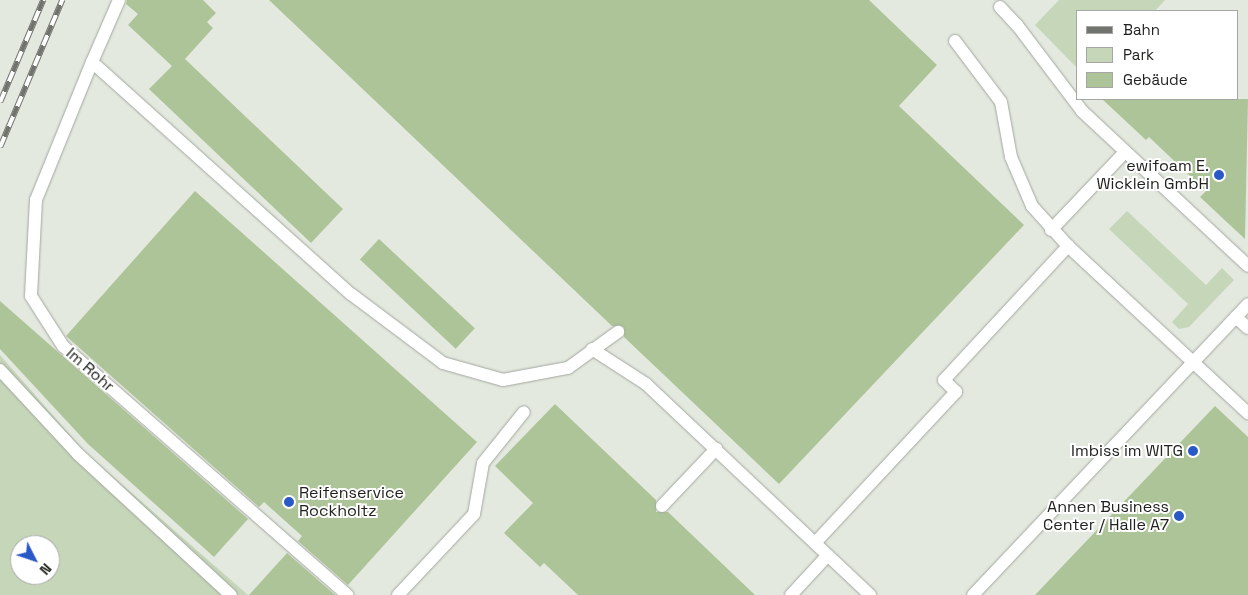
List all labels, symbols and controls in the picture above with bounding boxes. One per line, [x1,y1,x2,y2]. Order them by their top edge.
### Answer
legend [1076,10,1238,100]
text: Bahn [1123,20,1160,39]
text: Park [1123,45,1154,64]
text: Gebäude [1123,70,1188,89]
place label: ewifoam E. Wicklein GmbH [1097,156,1209,194]
marker: ewifoam E. Wicklein GmbH [1213,169,1225,181]
street label: Im Rohr [62,344,118,396]
place label: Imbiss im WITG [1071,441,1183,461]
marker: Imbiss im WITG [1187,445,1199,457]
place label: Reifenservice Rockholtz [299,483,404,521]
marker: Reifenservice Rockholtz [283,496,295,508]
place label: Annen Business Center / Halle A7 [1043,497,1169,535]
marker: Annen Business Center / Halle A7 [1173,510,1185,522]
north arrow [10,535,60,585]
text: N [36,560,55,579]

